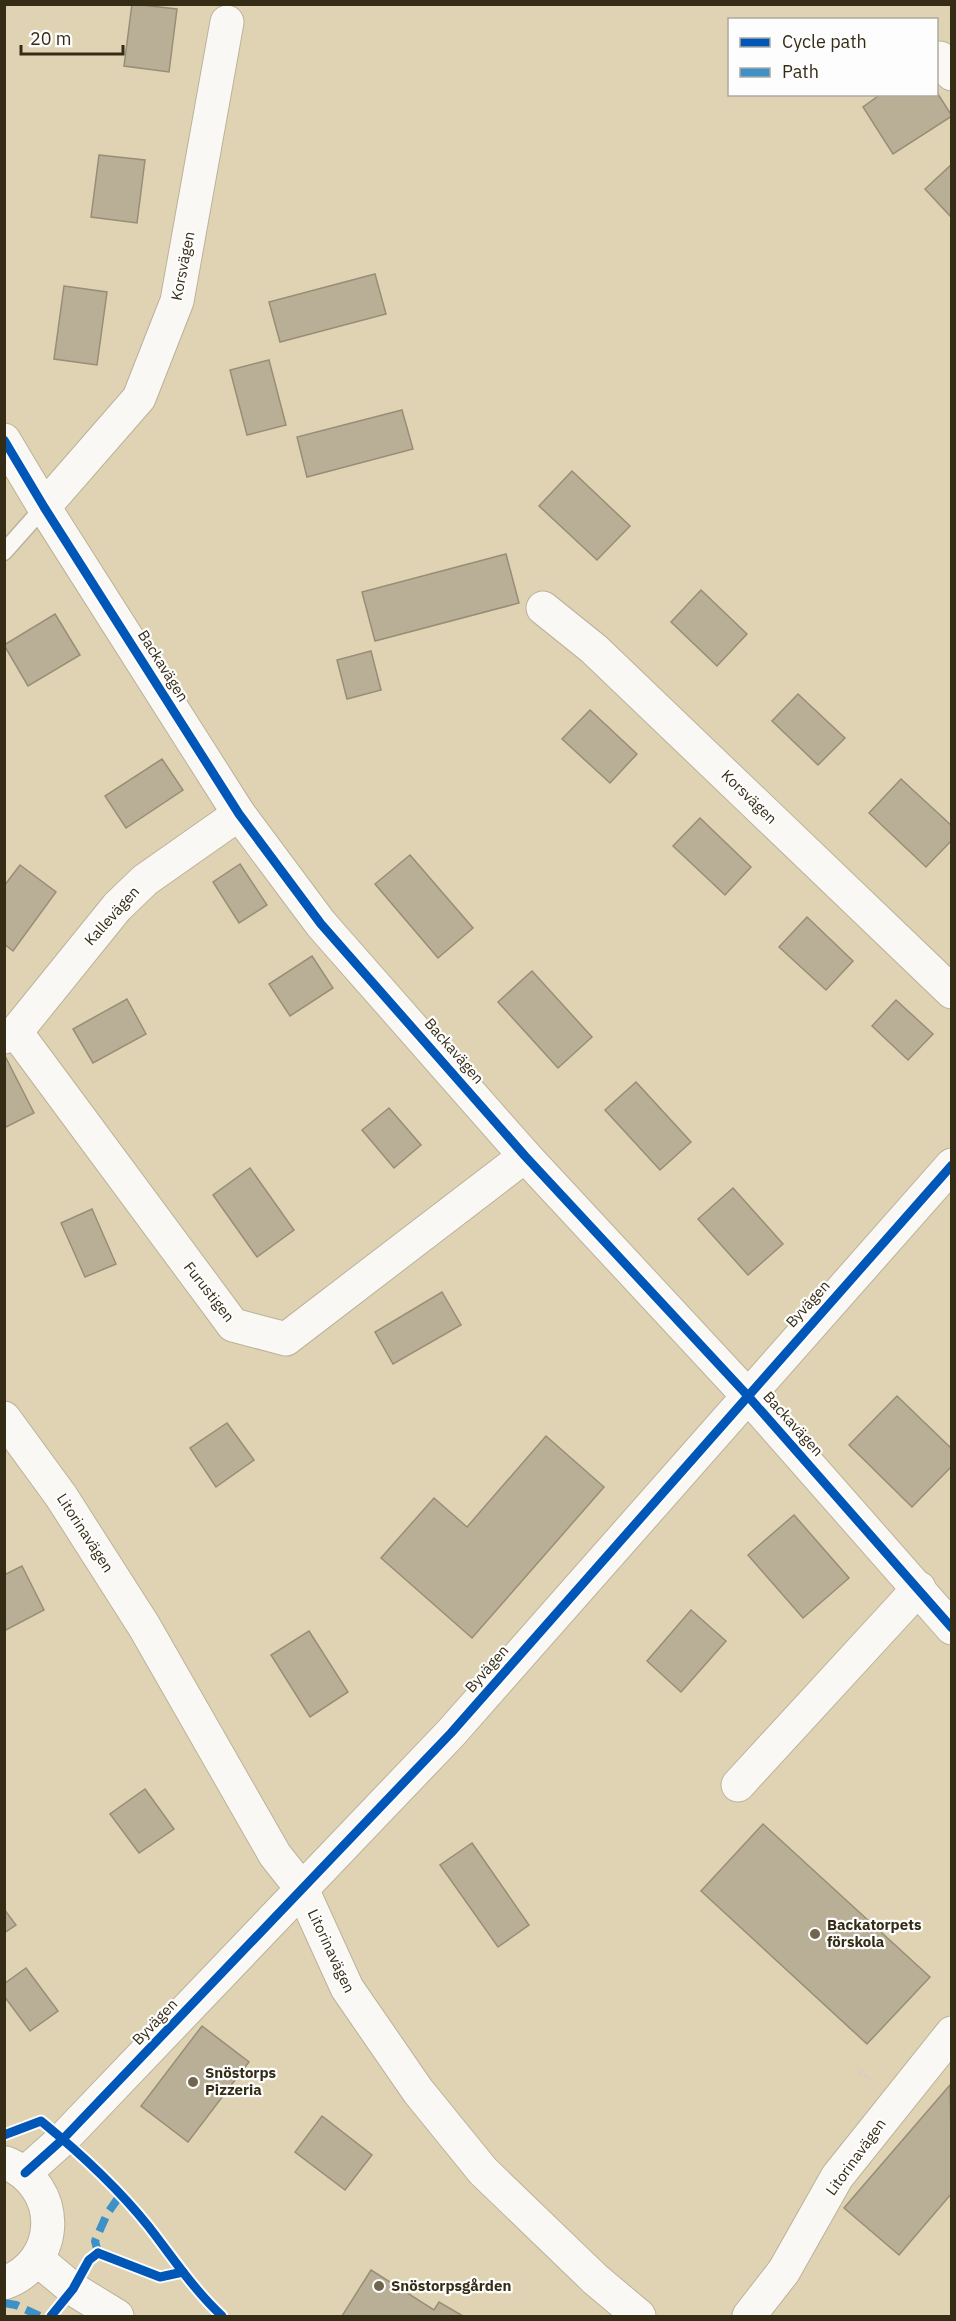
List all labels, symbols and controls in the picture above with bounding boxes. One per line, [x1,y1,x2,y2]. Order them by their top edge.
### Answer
scale bar [21,18,123,56]
legend [728,18,938,96]
text: 20 m [30,27,72,50]
text: Cycle path [782,30,867,53]
text: Path [782,60,819,83]
street label: Korsvägen [167,230,199,302]
street label: Backavägen [134,626,193,705]
street label: Korsvägen [718,765,781,828]
street label: Kallevägen [80,882,143,949]
street label: Backavägen [421,1014,488,1087]
street label: Furustigen [180,1258,239,1326]
street label: Byvägen [782,1276,834,1331]
street label: Backavägen [759,1387,828,1460]
street label: Litorinavägen [53,1490,118,1576]
street label: Byvägen [461,1641,512,1696]
street label: Litorinavägen [304,1906,359,1996]
place label: Backatorpets förskola [827,1915,922,1951]
marker: Backatorpets förskola [808,1927,822,1941]
street label: Byvägen [128,1995,181,2049]
place label: Snöstorps Pizzeria [205,2063,277,2099]
marker: Snöstorps Pizzeria [186,2075,200,2089]
street label: Litorinavägen [821,2115,890,2199]
place label: Snöstorpsgården [391,2276,511,2295]
marker: Snöstorpsgården [372,2279,386,2293]

